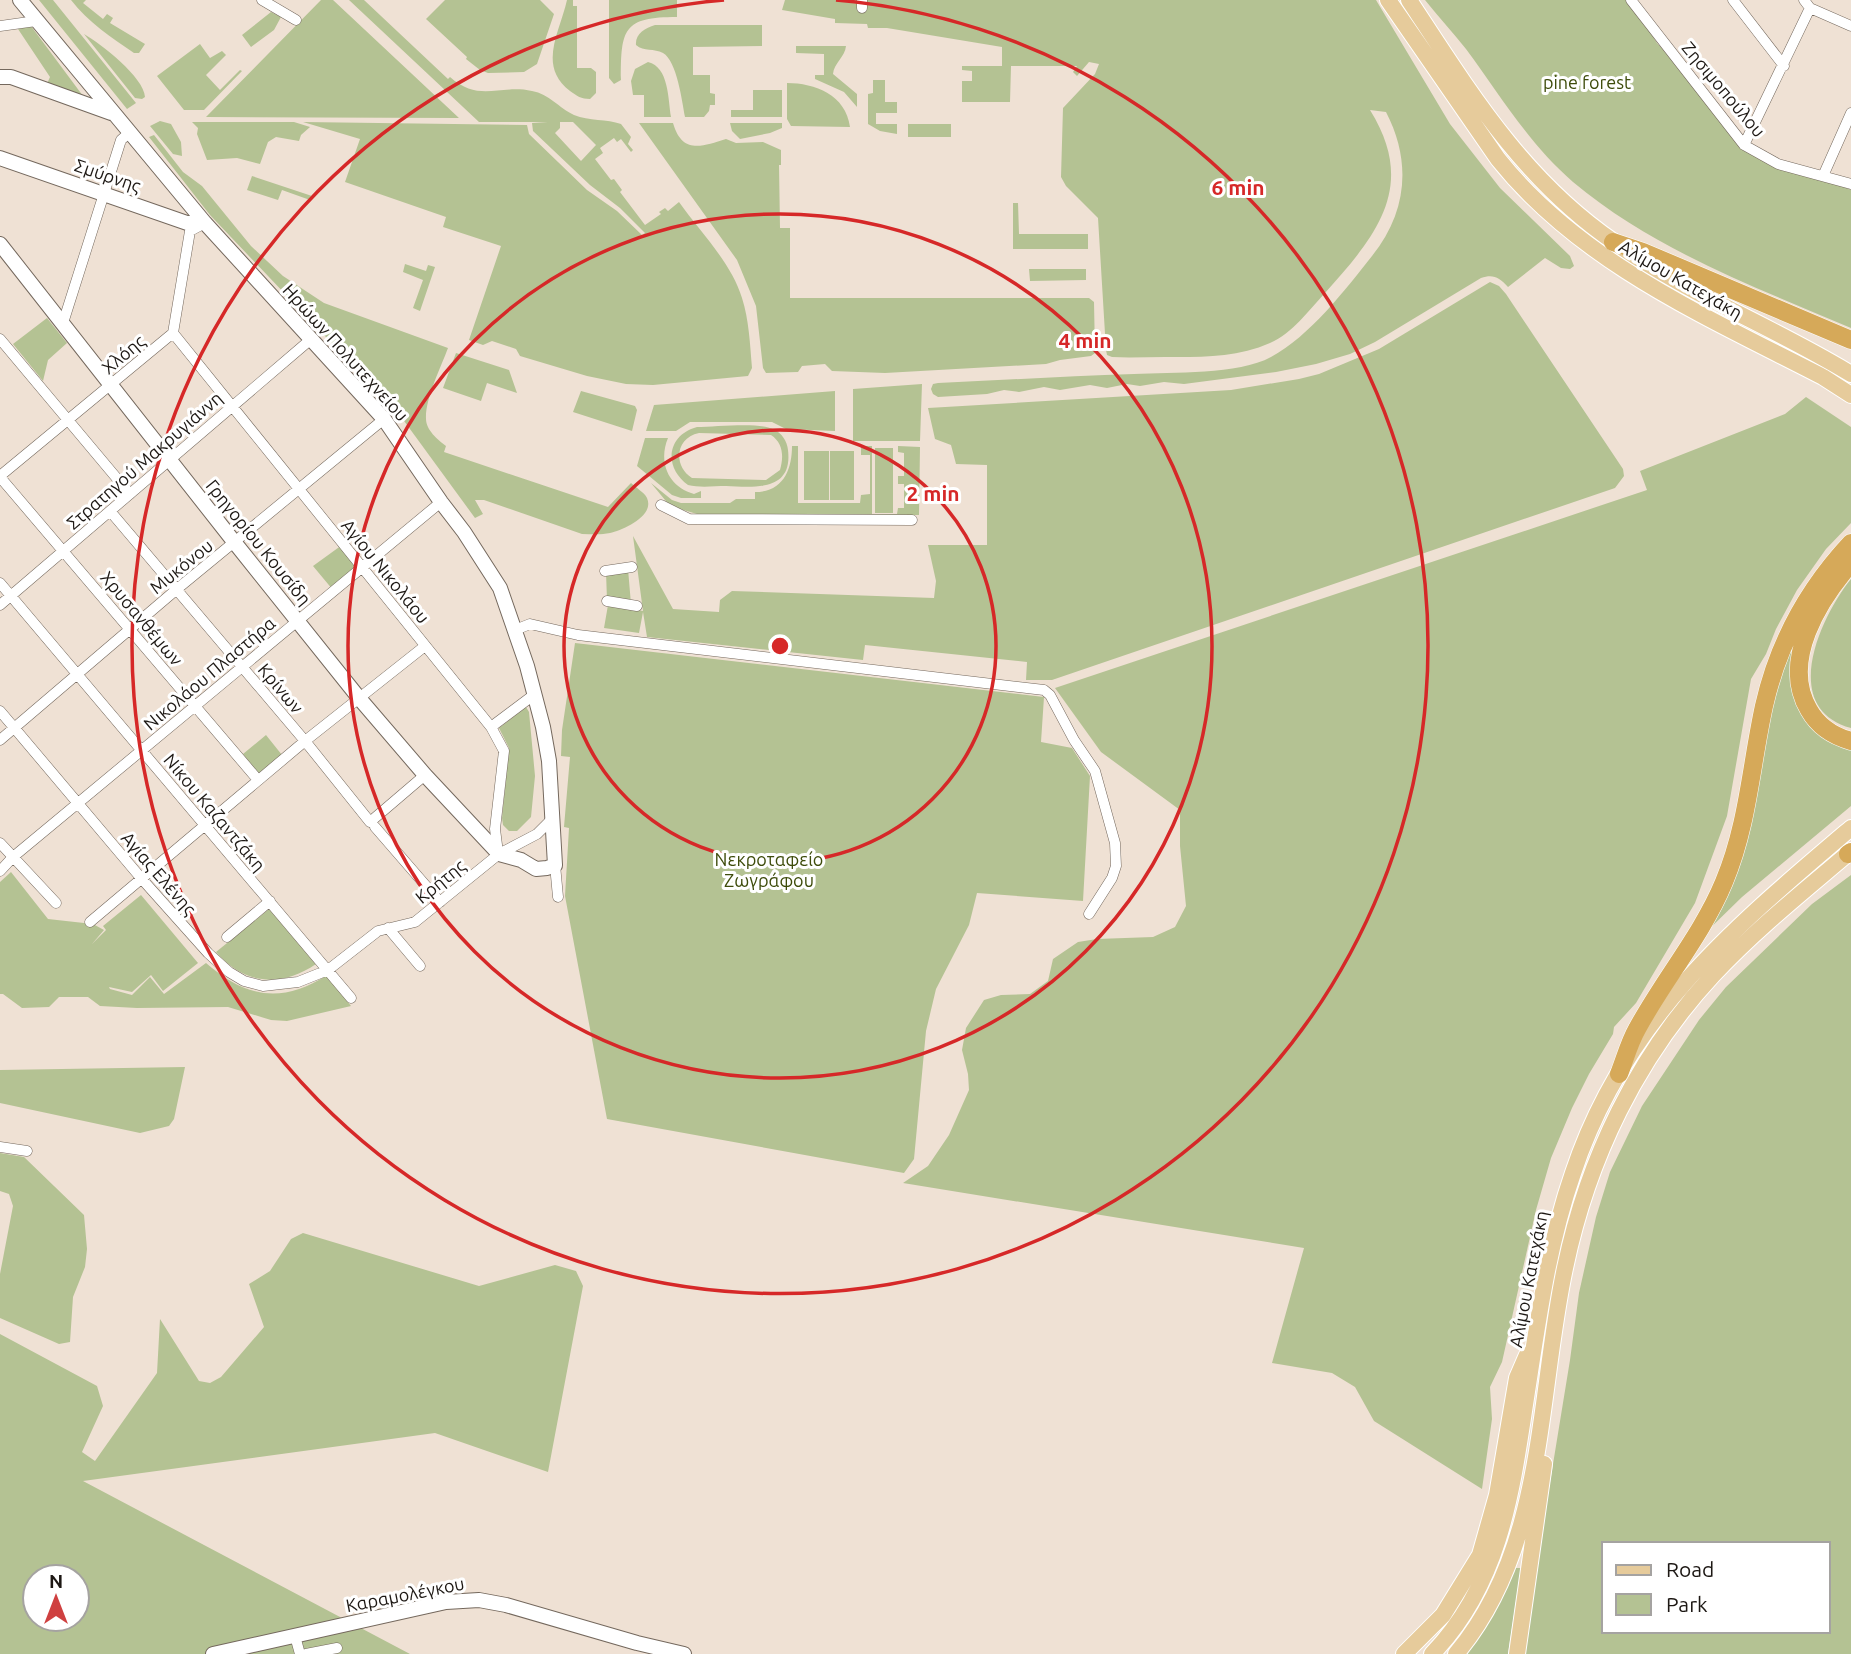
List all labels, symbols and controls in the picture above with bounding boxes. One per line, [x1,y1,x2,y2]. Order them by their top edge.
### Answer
street label: Ζησιμοπούλου [1678,37,1770,141]
park label: pine forest [1543,72,1631,92]
street label: Σμύρνης [72,154,144,197]
text: 6 min [1211,175,1265,199]
street label: Αλίμου Κατεχάκη [1616,236,1746,322]
street label: Ηρώων Πολυτεχνείου [279,279,413,425]
text: 4 min [1058,328,1112,352]
street label: Χλόης [98,330,149,378]
street label: Στρατηγού Μακρυγιάννη [62,387,226,533]
street label: Γρηγορίου Κουσίδη [202,475,316,609]
text: 2 min [906,481,960,505]
street label: Αγίου Νικολάου [338,515,434,627]
street label: Μυκόνου [146,535,216,597]
street label: Χρυσανθέμων [97,567,187,669]
street label: Νικολάου Πλαστήρα [139,612,279,734]
centre of rings [768,634,792,658]
street label: Κρίνων [254,659,308,717]
street label: Νίκου Καζαντζάκη [159,749,270,875]
street label: Αγίας Ελένης [117,828,200,919]
park label: Νεκροταφείο Ζωγράφου [715,849,823,890]
street label: Κρήτης [411,855,470,908]
street label: Αλίμου Κατεχάκη [1505,1209,1551,1349]
legend [1602,1542,1830,1633]
text: Road [1666,1557,1714,1581]
north arrow [21,1563,91,1633]
text: N [49,1570,63,1592]
street label: Καραμολέγκου [344,1573,466,1615]
text: Park [1666,1592,1708,1616]

